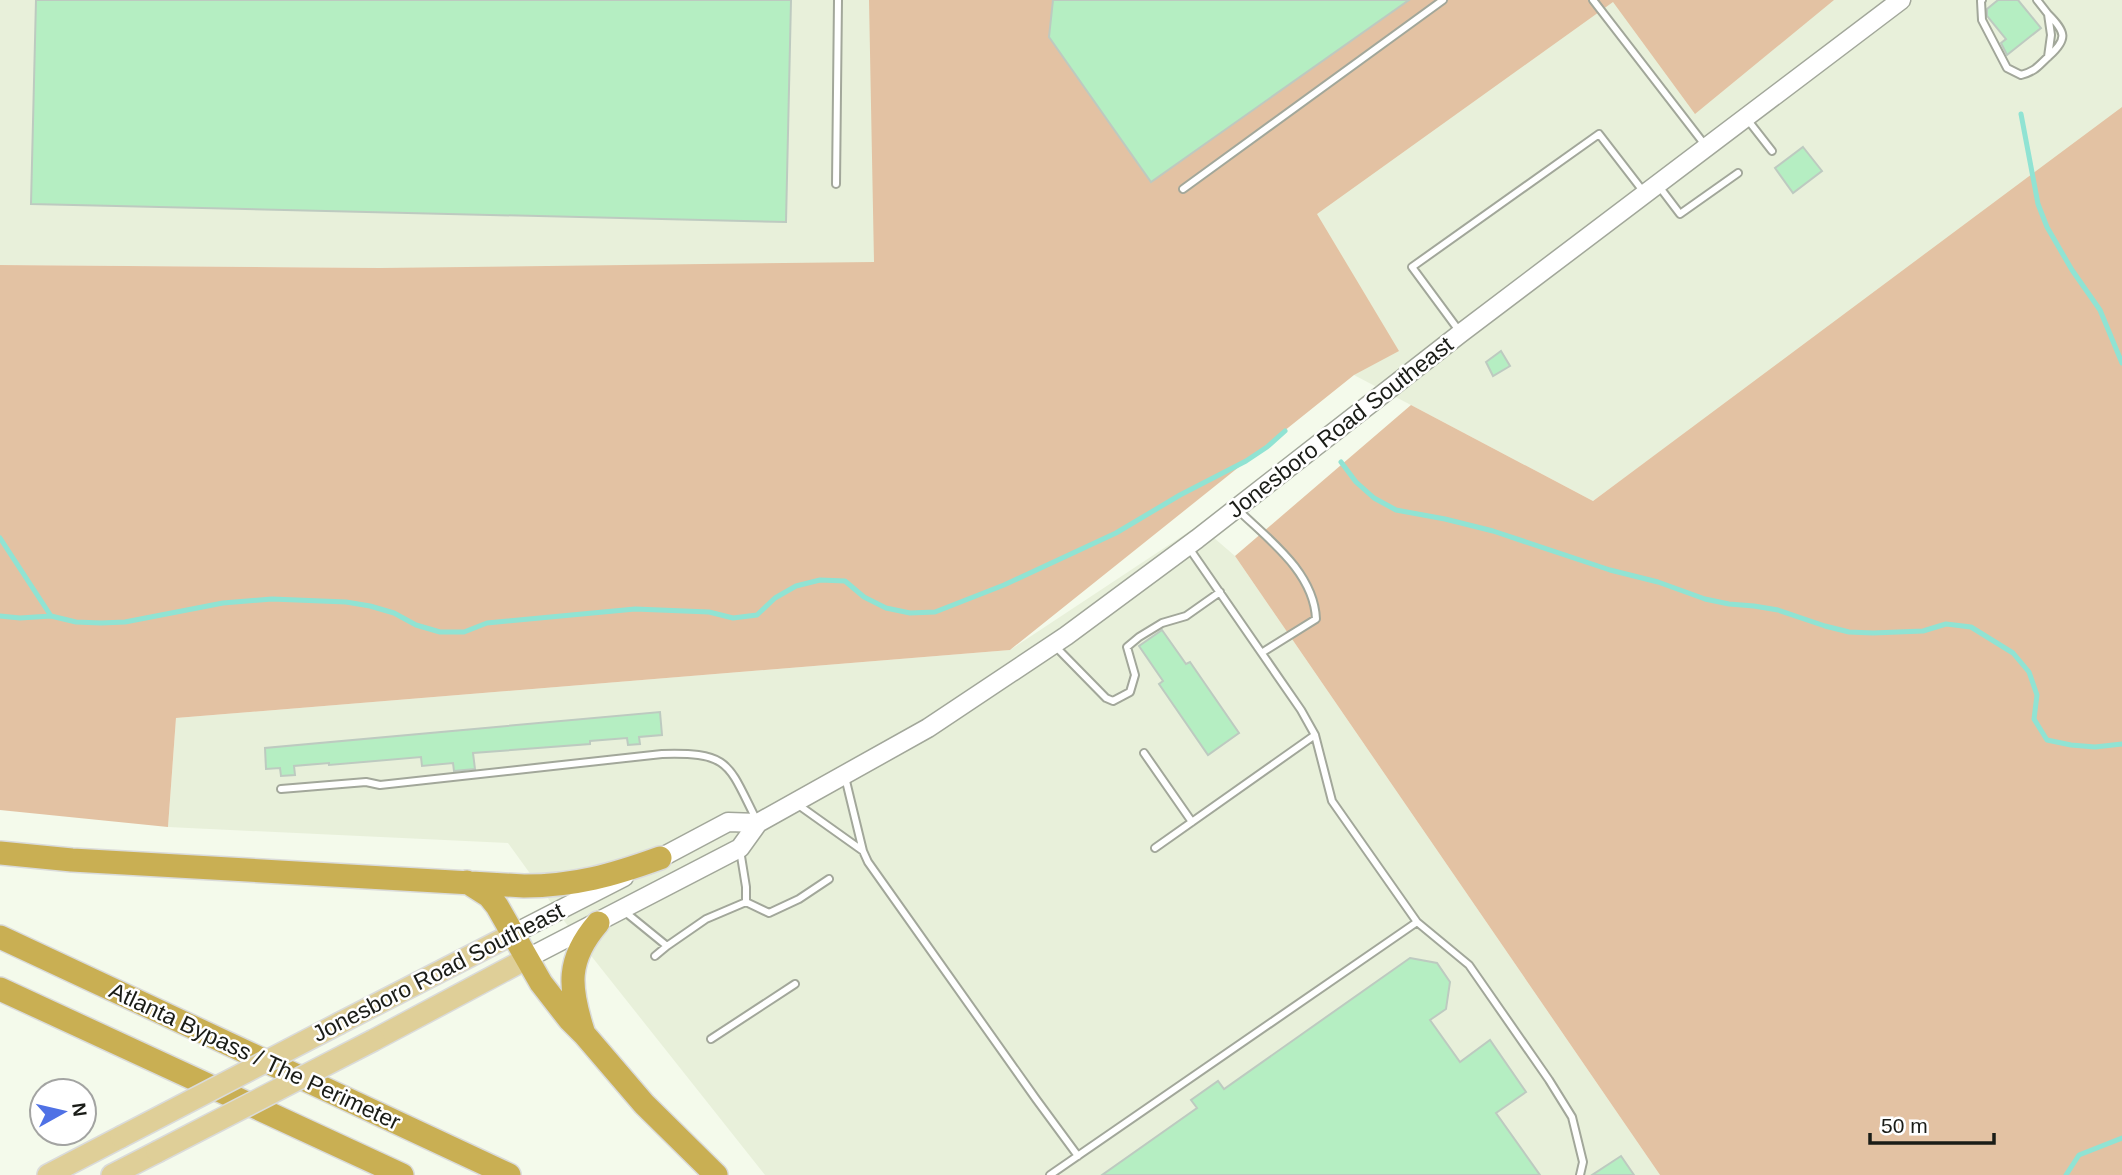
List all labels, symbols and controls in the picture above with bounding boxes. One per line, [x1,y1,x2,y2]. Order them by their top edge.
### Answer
street label: Jonesboro Road Southeast [1222,331,1458,523]
street label: Jonesboro Road Southeast [308,897,569,1047]
street label: Atlanta Bypass / The Perimeter [105,977,405,1135]
north arrow [28,1077,98,1147]
text: N [68,1101,91,1118]
scale bar [1870,1102,1994,1146]
text: 50 m [1881,1114,1928,1137]

